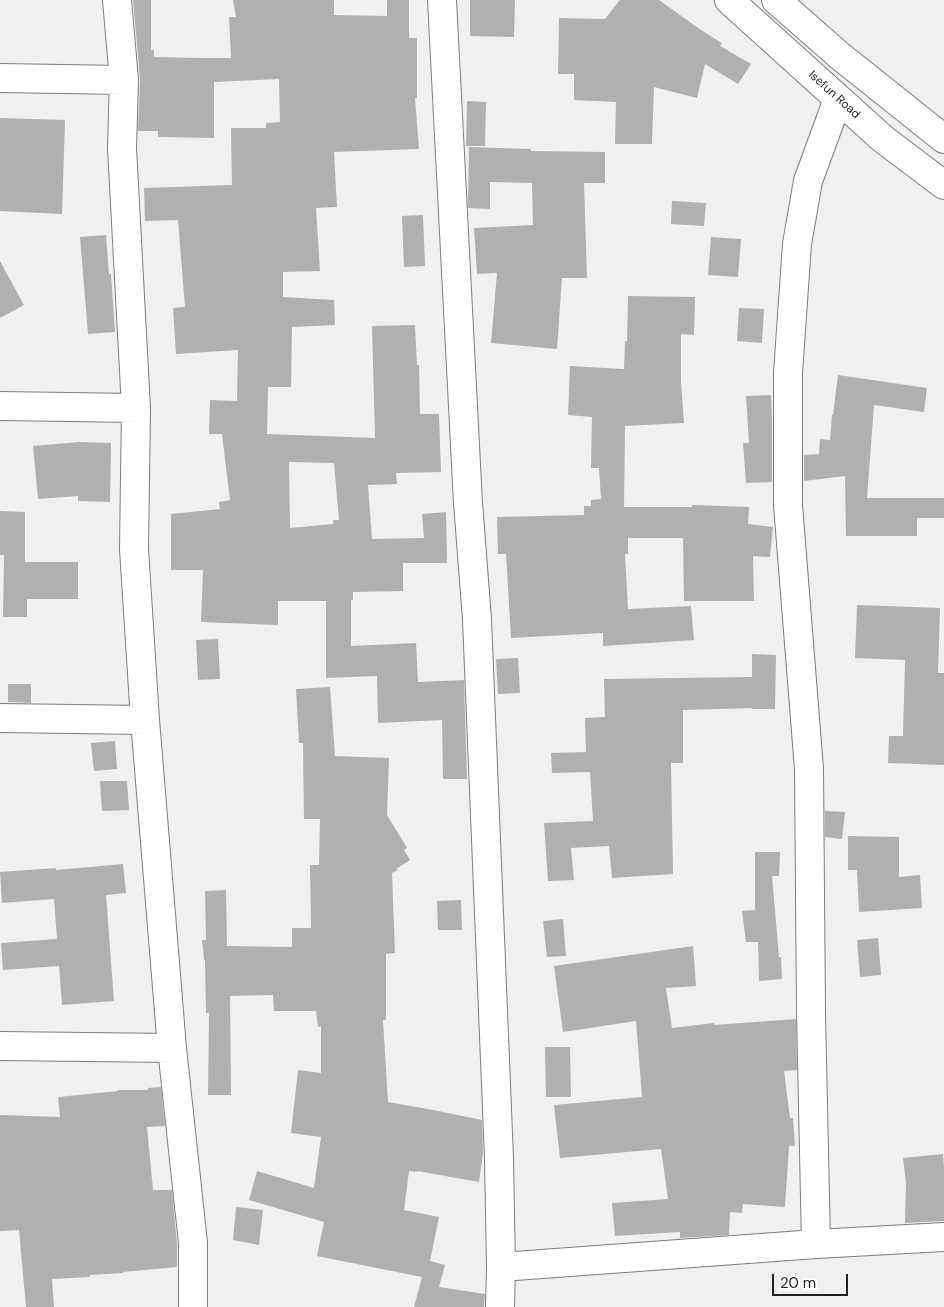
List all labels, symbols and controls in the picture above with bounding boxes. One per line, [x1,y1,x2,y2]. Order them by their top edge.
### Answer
street label: Isefun Road [805,68,863,122]
scale bar [774,1264,850,1296]
text: 20 m [780,1273,816,1293]

